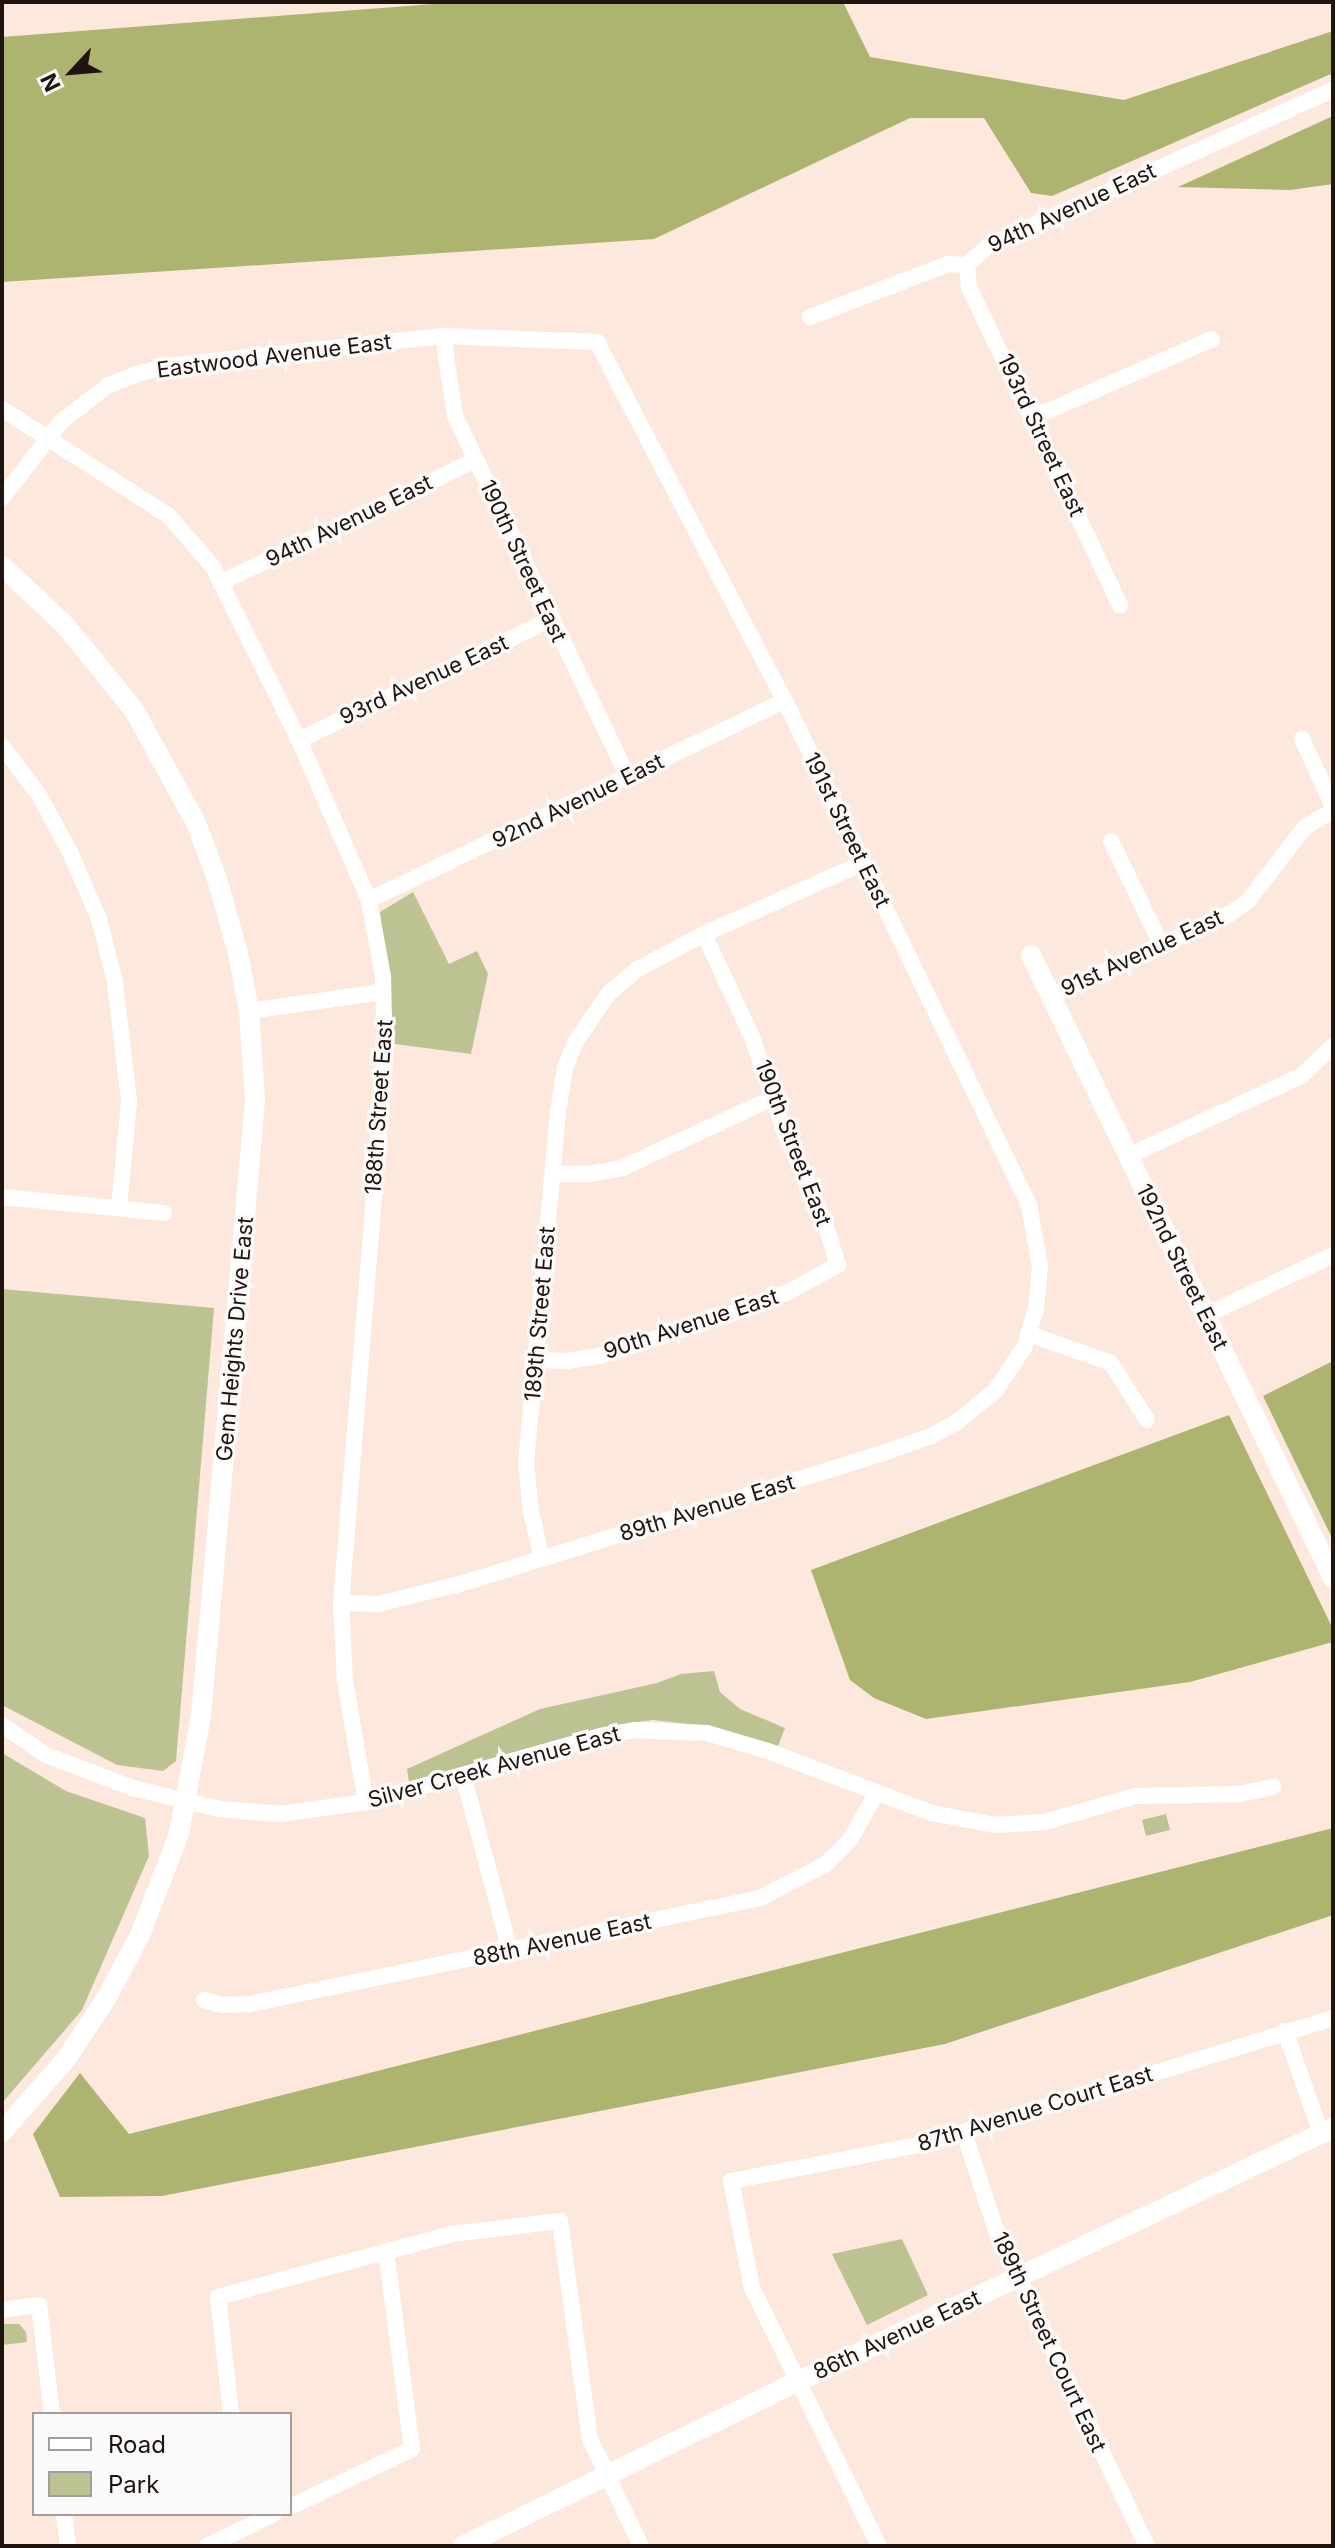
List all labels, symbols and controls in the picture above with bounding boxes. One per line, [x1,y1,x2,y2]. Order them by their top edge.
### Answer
north arrow [32,32,112,112]
text: N [35,69,66,96]
street label: 94th Avenue East [984,158,1160,258]
street label: Eastwood Avenue East [155,329,393,383]
street label: 193rd Street East [992,349,1090,521]
street label: 94th Avenue East [261,469,437,573]
street label: 190th Street East [474,476,572,646]
street label: 93rd Avenue East [336,629,512,731]
street label: 92nd Avenue East [488,748,668,854]
street label: 191st Street East [798,748,896,912]
street label: 91st Avenue East [1057,904,1227,1002]
street label: 188th Street East [360,1019,398,1195]
street label: 190th Street East [749,1056,837,1230]
street label: 192nd Street East [1130,1180,1234,1354]
street label: Gem Heights Drive East [211,1215,259,1463]
street label: 189th Street East [519,1225,561,1403]
street label: 90th Avenue East [600,1283,782,1365]
street label: 89th Avenue East [616,1469,798,1547]
street label: Silver Creek Avenue East [365,1721,623,1813]
street label: 88th Avenue East [471,1908,653,1972]
street label: 87th Avenue Court East [914,2061,1156,2157]
street label: 189th Street Court East [986,2228,1112,2456]
street label: 86th Avenue East [809,2285,985,2385]
legend [32,2412,292,2516]
text: Road [108,2430,166,2459]
text: Park [108,2470,159,2499]

